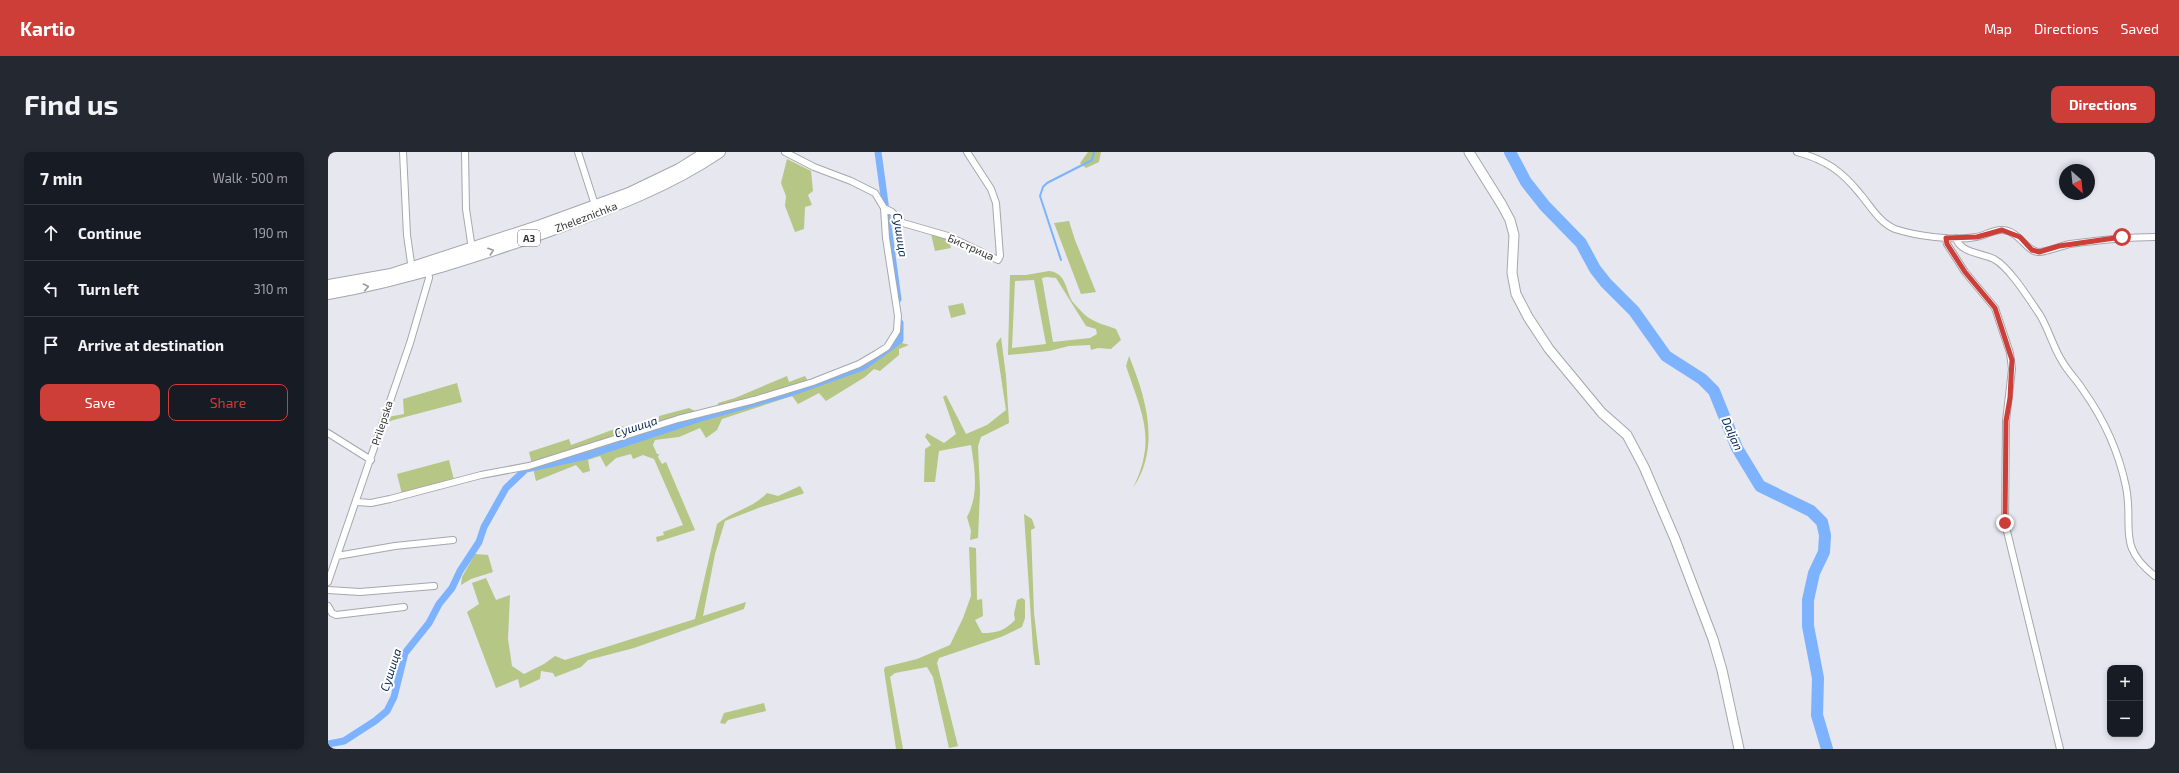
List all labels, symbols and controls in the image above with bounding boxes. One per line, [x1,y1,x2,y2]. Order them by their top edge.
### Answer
text: Kartio [20,17,75,40]
text: Map [1984,20,2012,37]
text: Directions [2034,20,2099,37]
text: Saved [2121,20,2159,37]
button: Directions [2051,86,2155,123]
text: Find us [24,87,118,121]
north arrow [2059,164,2095,200]
text: 7 min [40,168,83,188]
text: Walk · 500 m [213,170,288,186]
street label: Zheleznichka [553,199,619,234]
water label: Сушица [891,212,911,258]
icon: ahead [40,222,62,244]
text: Continue [78,224,141,242]
text: 190 m [253,225,288,241]
route start [2113,228,2131,246]
road number: A3 [518,230,540,246]
street label: Бистрица [946,231,996,263]
one-way arrow [488,247,495,256]
icon: left [40,278,62,300]
text: Turn left [78,280,139,298]
text: 310 m [253,281,288,297]
one-way arrow [363,283,369,291]
icon: arrive [40,334,62,356]
text: Arrive at destination [78,336,224,354]
button: Save [40,384,160,421]
button: Share [168,384,288,421]
street label: Prilepska [368,399,395,447]
water label: Сушица [612,412,659,440]
water label: Daljan [1718,415,1746,453]
route end [1996,514,2014,532]
water label: Сушица [377,646,404,693]
map controls [2107,665,2143,737]
button: + [2107,665,2143,701]
button: − [2107,701,2143,737]

